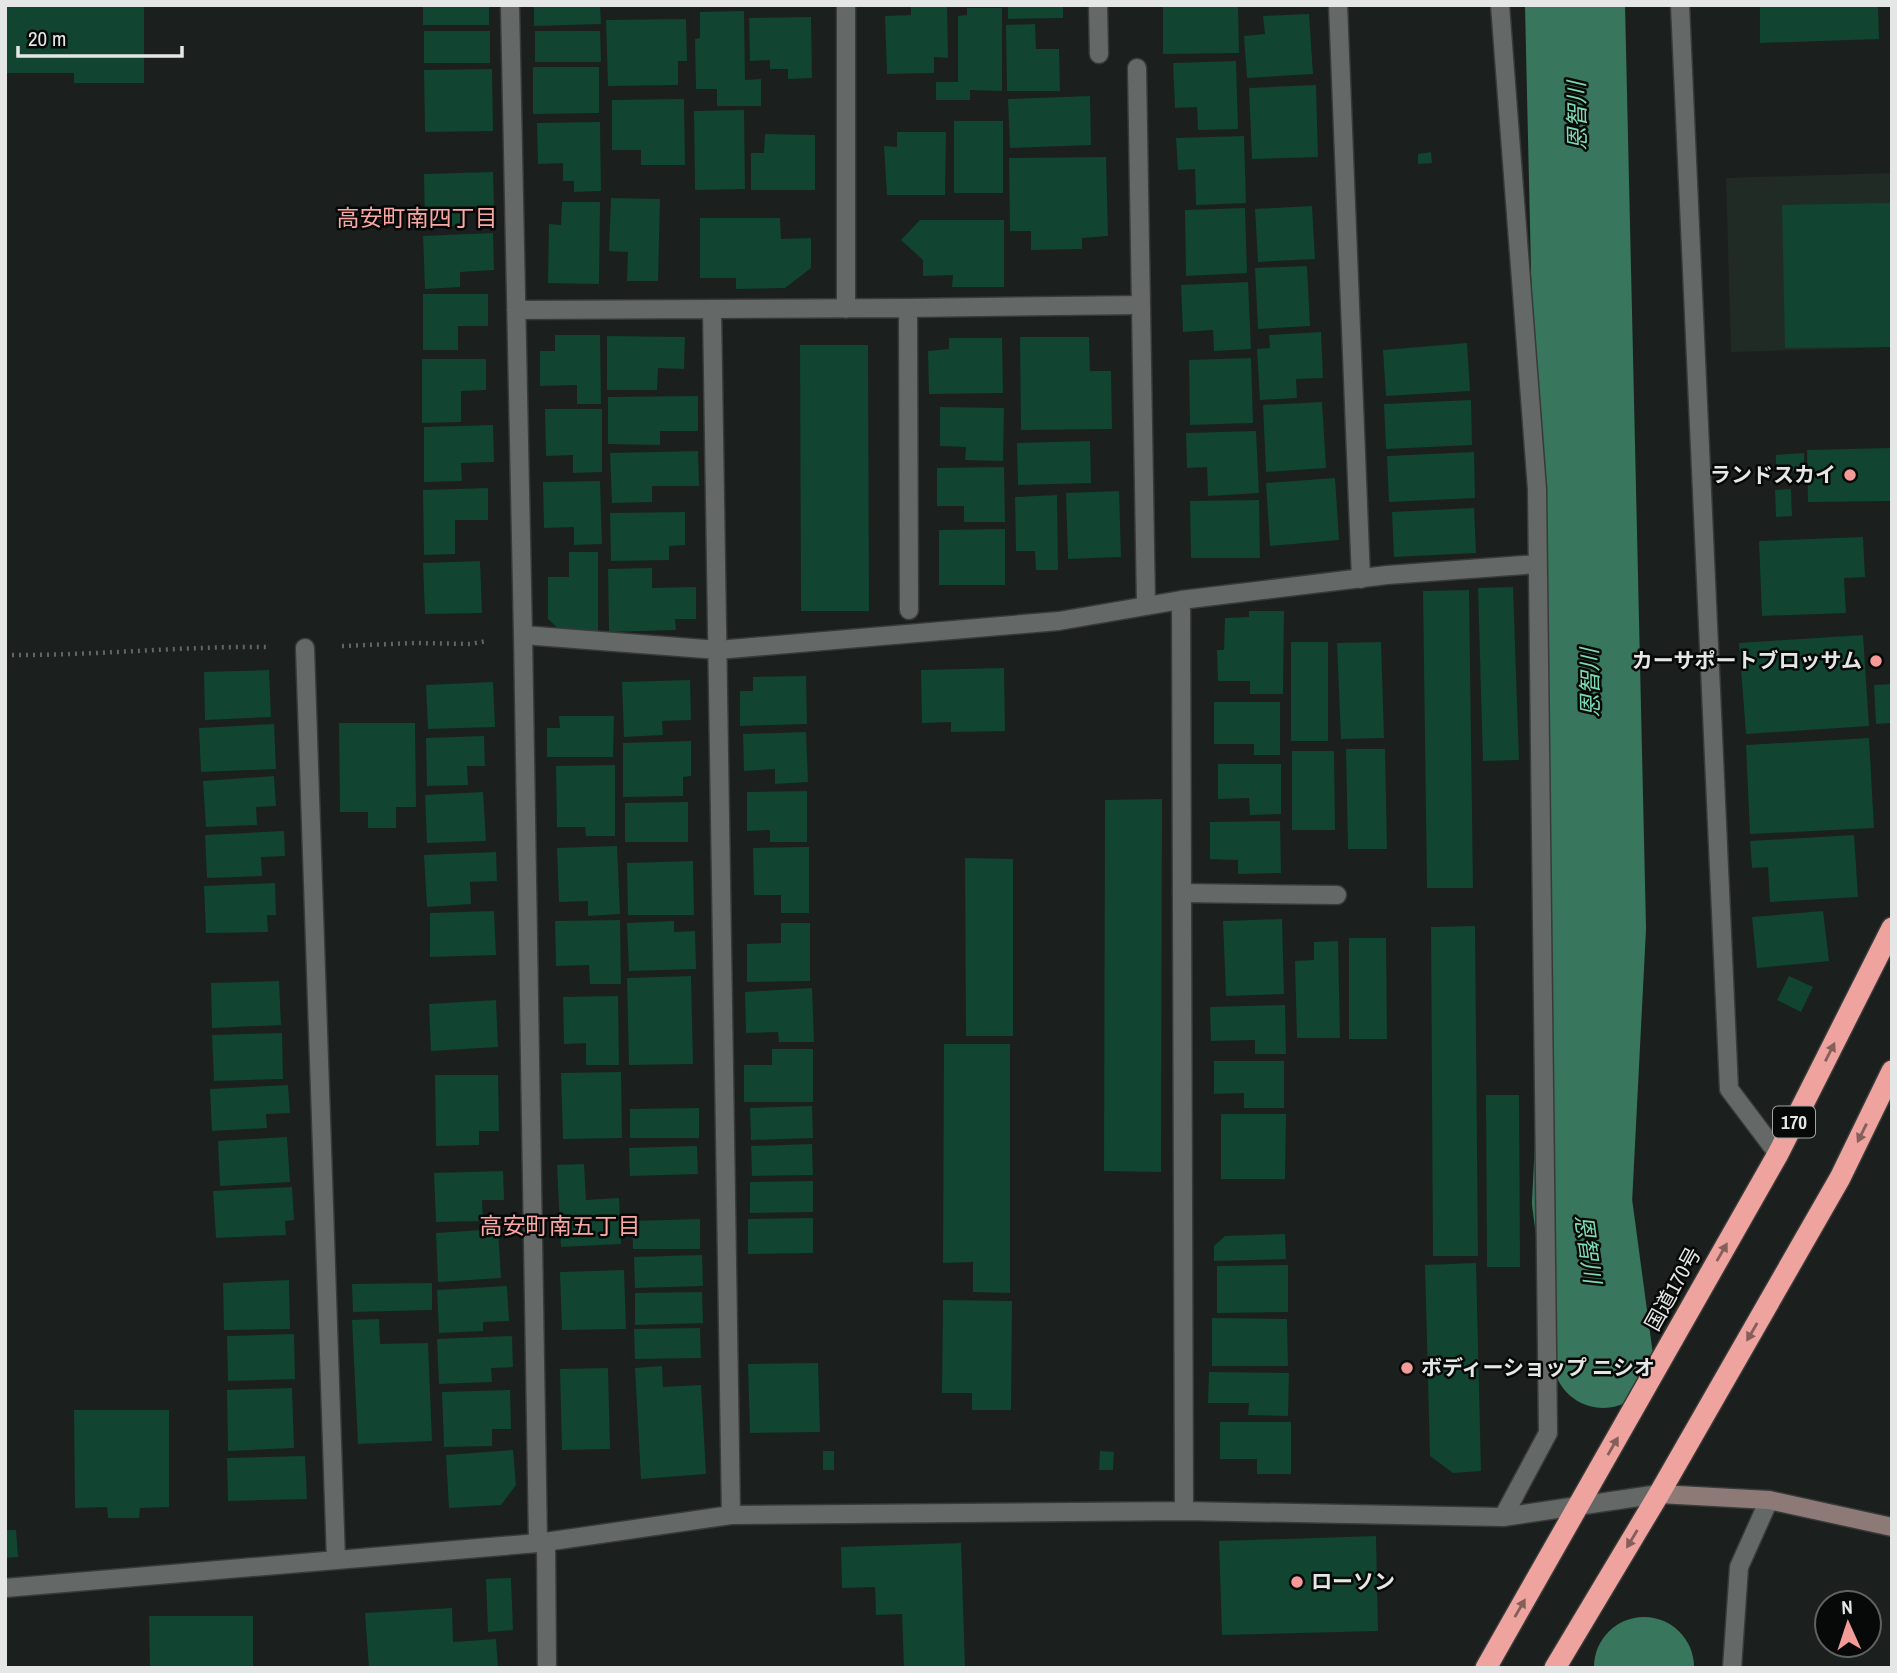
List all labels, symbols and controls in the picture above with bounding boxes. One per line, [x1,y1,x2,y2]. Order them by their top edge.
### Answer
scale bar [18,14,182,58]
text: 20 m [28,24,66,53]
water label: 恩智川 [1560,78,1593,151]
district label: 高安町南四丁目 [337,202,498,233]
place label: ランドスカイ [1710,460,1836,489]
marker: ランドスカイ [1842,467,1858,483]
water label: 恩智川 [1573,645,1606,718]
place label: カーサポートブロッサム [1632,646,1862,675]
marker: カーサポートブロッサム [1868,653,1884,669]
one-way arrow [1824,1042,1835,1062]
road number: 170 [1773,1106,1815,1138]
one-way arrow [1856,1123,1868,1143]
district label: 高安町南五丁目 [480,1210,641,1241]
water label: 恩智川 [1568,1213,1609,1288]
street label: 国道170号 [1638,1242,1707,1336]
one-way arrow [1716,1243,1728,1262]
one-way arrow [1746,1322,1758,1341]
place label: ボディーショップ ニシオ [1421,1353,1655,1382]
marker: ボディーショップ ニシオ [1399,1360,1415,1376]
one-way arrow [1607,1437,1619,1456]
one-way arrow [1626,1530,1639,1549]
place label: ローソン [1311,1567,1395,1596]
marker: ローソン [1289,1574,1305,1590]
north arrow [1813,1589,1883,1659]
text: N [1841,1594,1853,1620]
one-way arrow [1514,1599,1526,1618]

